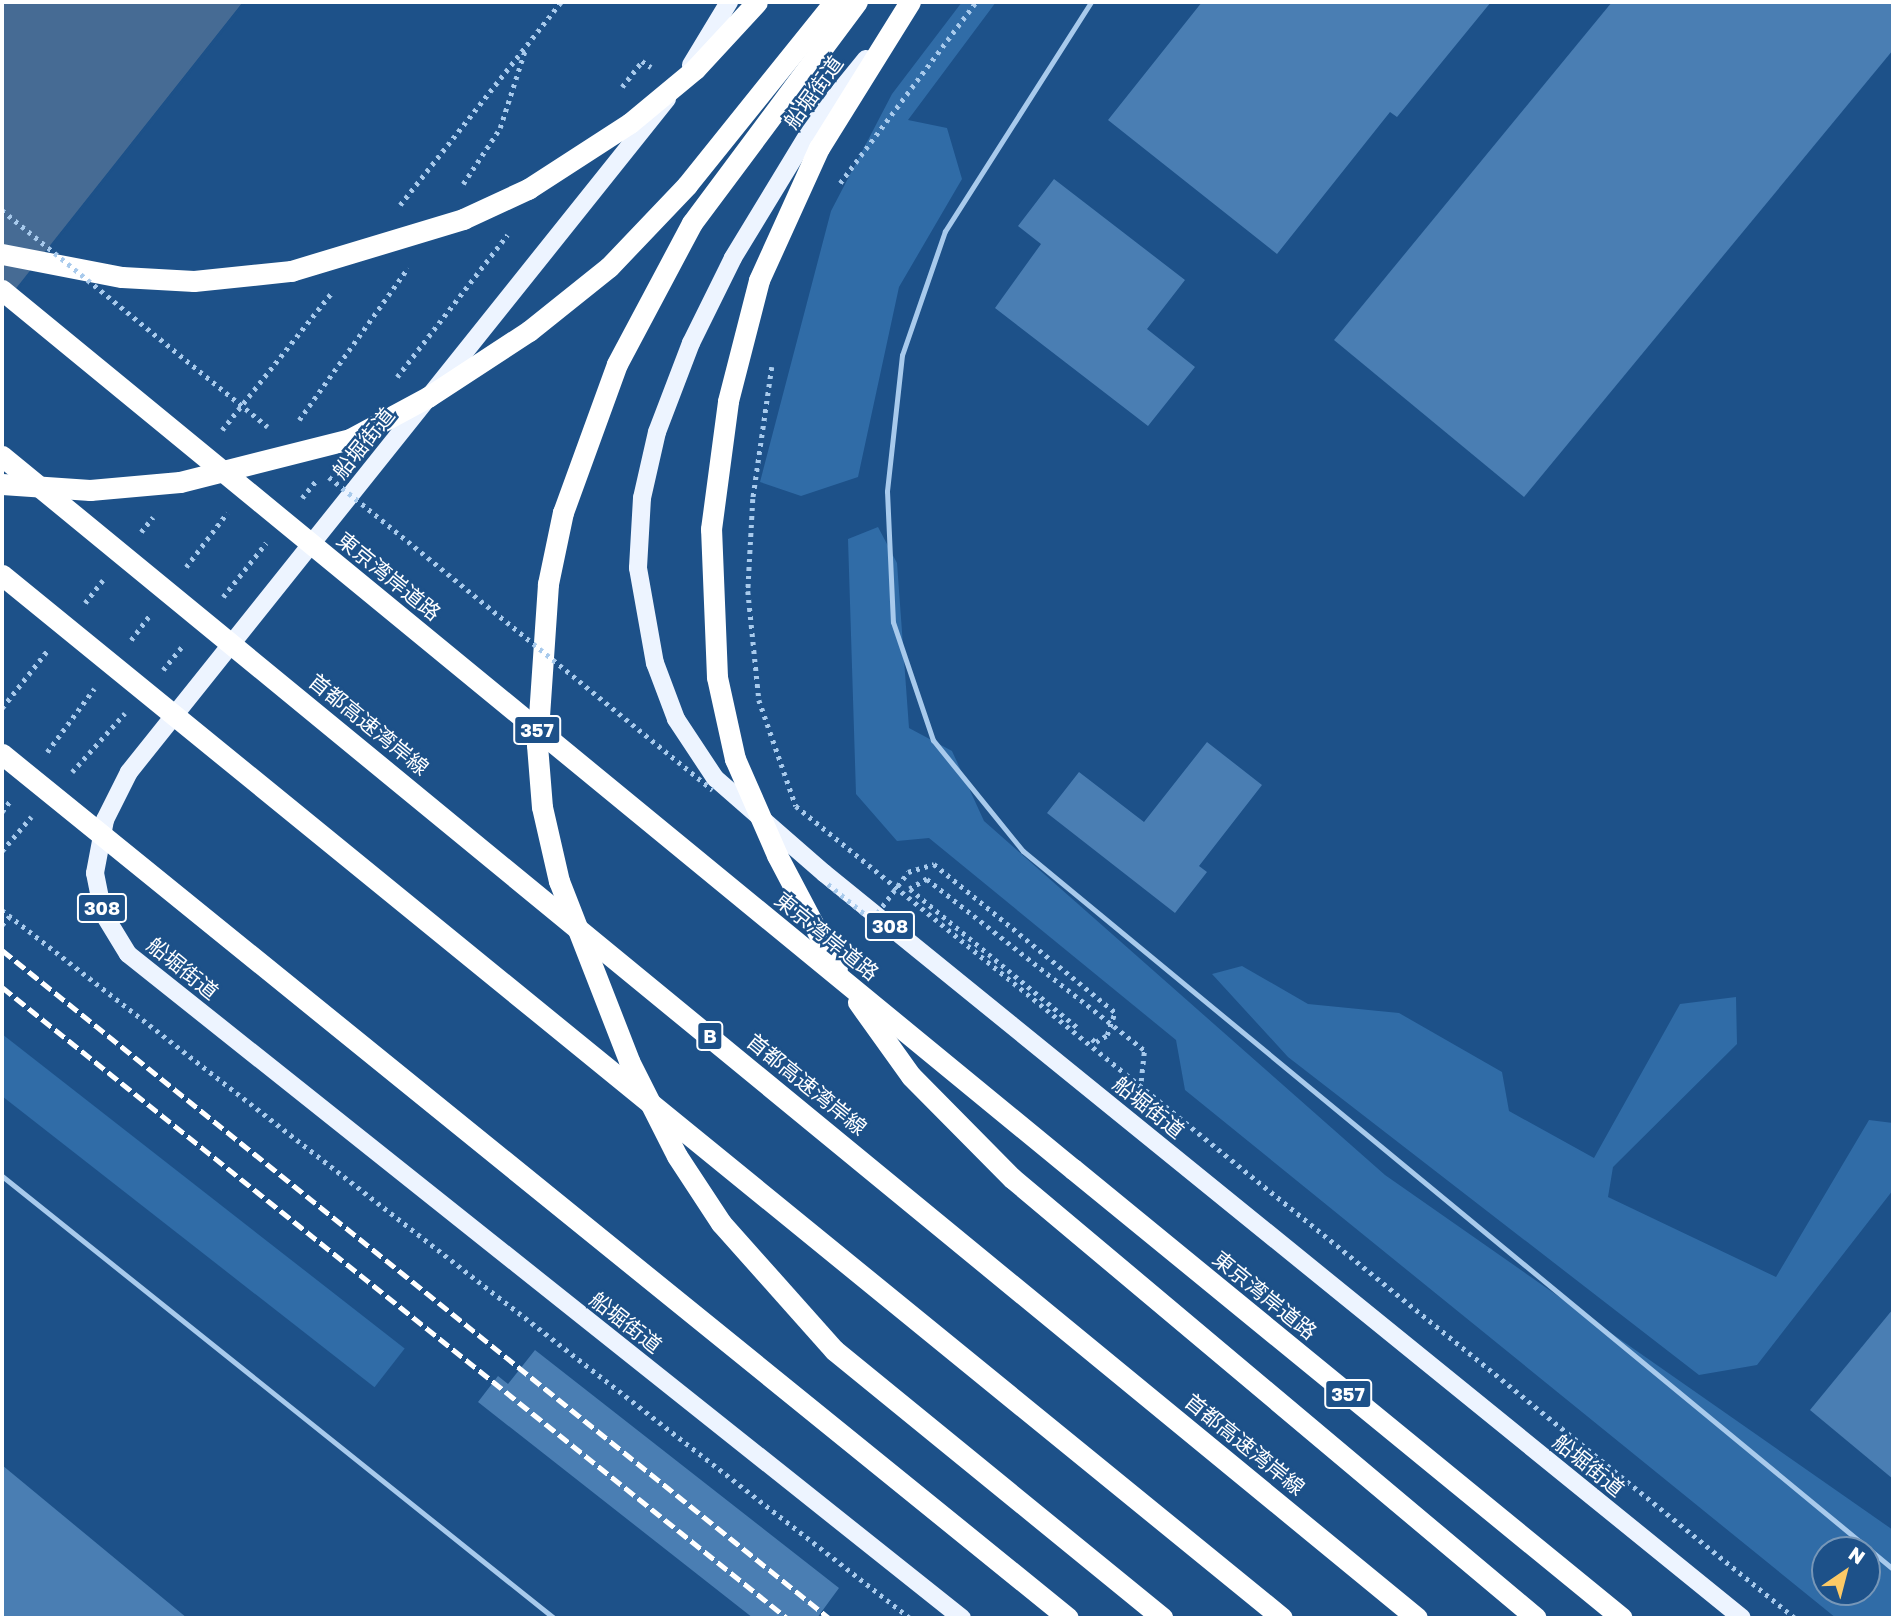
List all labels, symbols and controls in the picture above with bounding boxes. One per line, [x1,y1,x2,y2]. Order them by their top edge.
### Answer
street label: 船堀街道 [778,51,848,133]
street label: 船堀街道 [327,402,399,484]
street label: 東京湾岸道路 [332,527,446,625]
street label: 首都高速湾岸線 [304,668,434,780]
road number: 357 [512,715,562,746]
street label: 東京湾岸道路 [770,887,884,985]
road number: 308 [76,893,128,924]
road number: 308 [864,910,916,942]
street label: 船堀街道 [142,932,224,1004]
road number: B [696,1020,724,1052]
street label: 首都高速湾岸線 [742,1028,872,1140]
street label: 船堀街道 [1108,1071,1190,1143]
street label: 東京湾岸道路 [1208,1246,1322,1344]
street label: 船堀街道 [585,1286,667,1358]
road number: 357 [1324,1378,1372,1410]
street label: 首都高速湾岸線 [1180,1388,1310,1500]
street label: 船堀街道 [1548,1429,1630,1501]
north arrow [1811,1536,1881,1606]
text: N [1845,1541,1870,1569]

